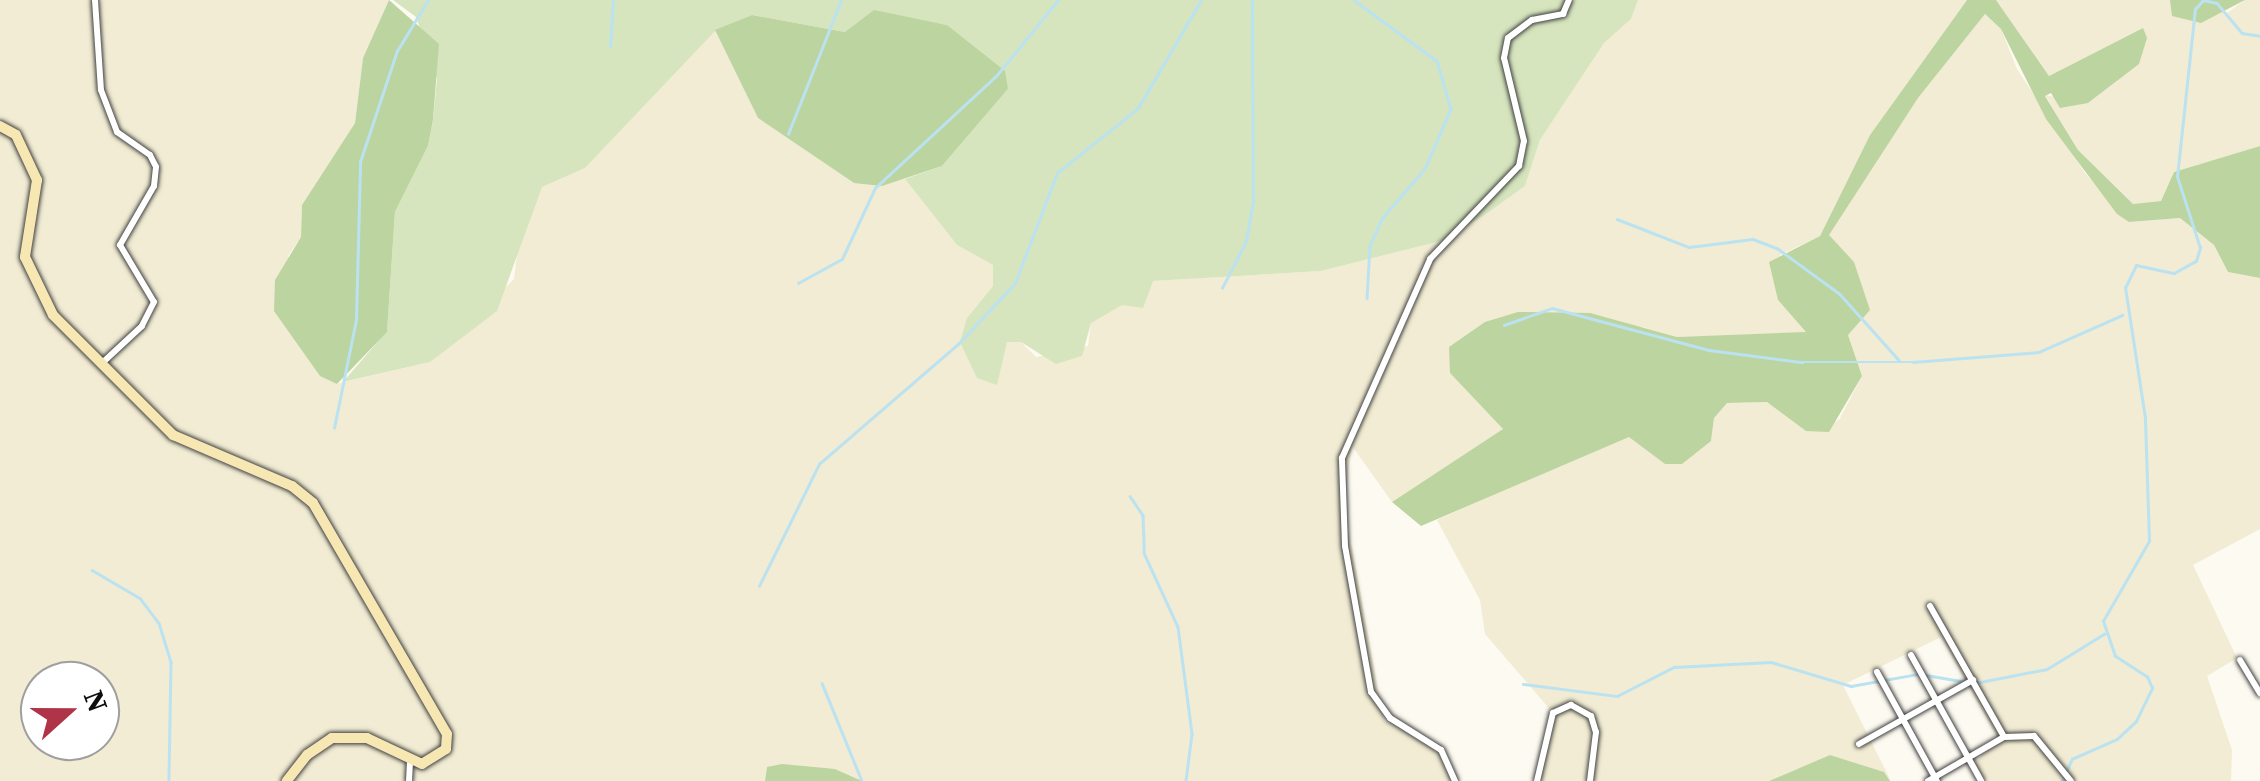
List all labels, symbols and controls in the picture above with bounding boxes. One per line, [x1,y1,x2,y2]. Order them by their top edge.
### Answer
north arrow [20,661,120,761]
text: N [75,685,118,717]

